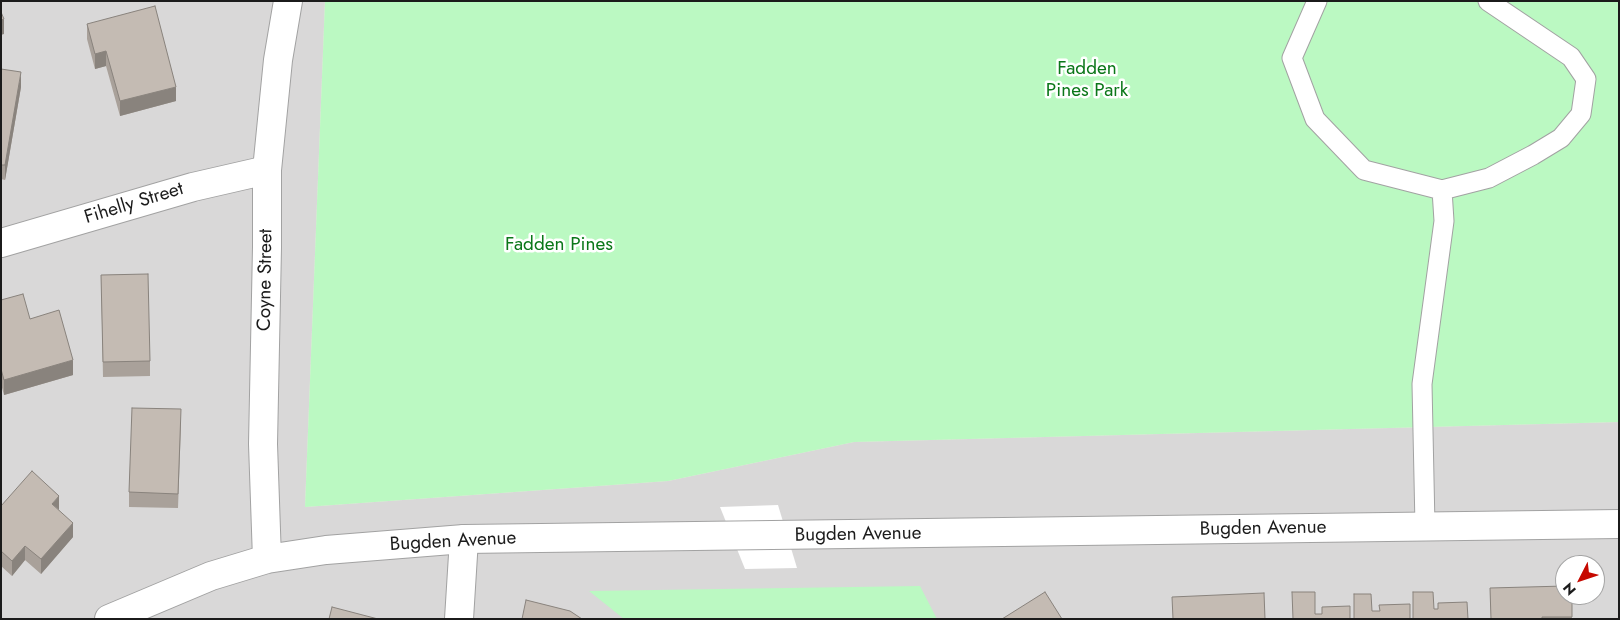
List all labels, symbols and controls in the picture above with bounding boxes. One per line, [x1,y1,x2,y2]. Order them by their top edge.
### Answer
park label: Fadden Pines Park [1046,58,1128,102]
street label: Fihelly Street [82,178,186,230]
street label: Coyne Street [254,229,278,331]
park label: Fadden Pines [505,234,613,256]
street label: Bugden Avenue [1199,516,1327,542]
street label: Bugden Avenue [794,522,922,548]
street label: Bugden Avenue [389,527,517,557]
north arrow [1555,555,1605,605]
text: N [1558,578,1581,600]

